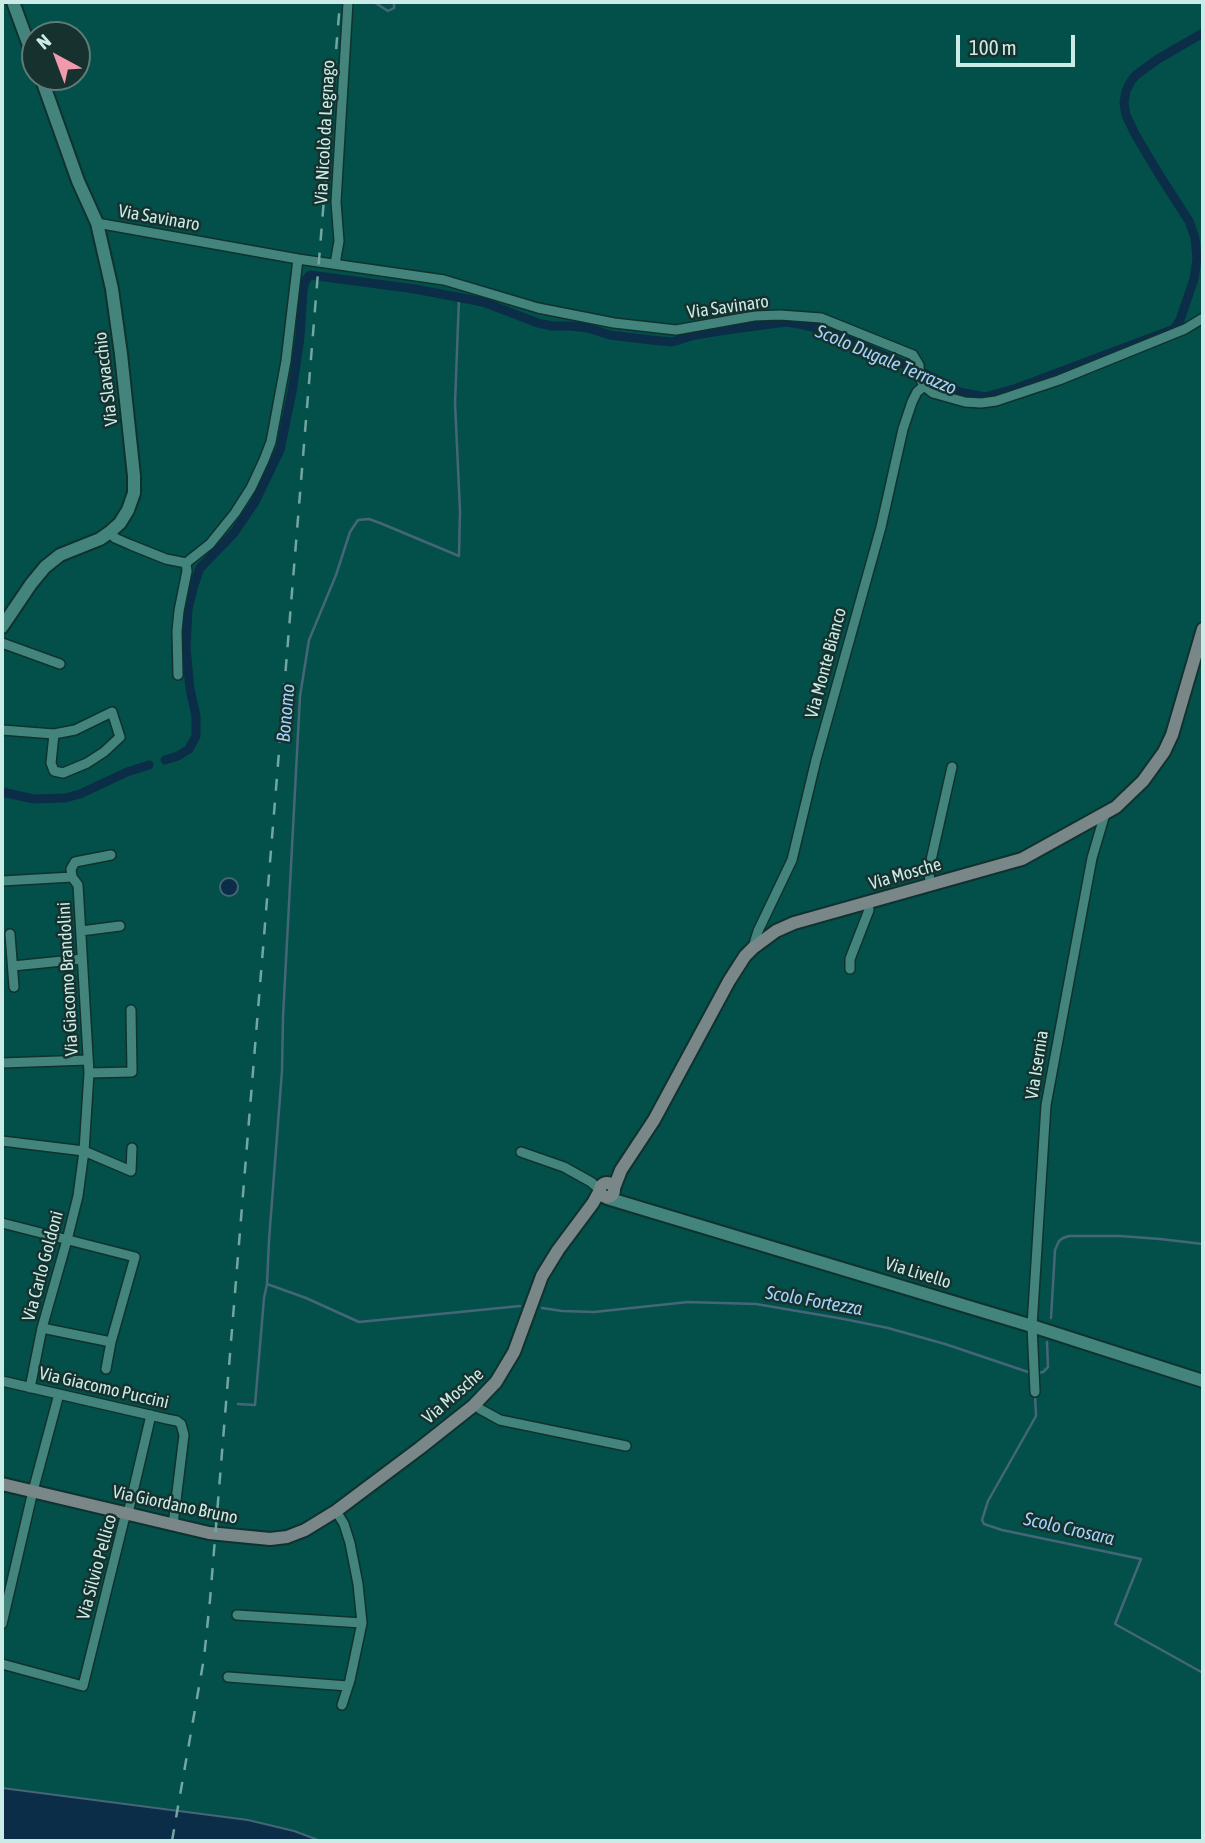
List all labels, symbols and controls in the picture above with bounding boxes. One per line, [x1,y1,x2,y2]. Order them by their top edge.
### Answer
north arrow [21,21,91,91]
scale bar [960,21,1079,65]
text: N [32,30,55,54]
text: 100 m [969,35,1017,59]
street label: Via Nicolò da Legnago [310,59,340,205]
street label: Via Savinaro [117,200,201,236]
street label: Via Savinaro [686,291,770,323]
water label: Scolo Dugale Terrazzo [812,320,960,400]
street label: Via Slavacchio [90,331,122,427]
street label: Via Monte Bianco [801,605,851,721]
water label: Bonomo [272,683,300,743]
street label: Via Mosche [866,853,944,895]
street label: Via Giacomo Brandolini [53,901,83,1057]
street label: Via Isernia [1021,1029,1053,1101]
street label: Via Carlo Goldoni [18,1208,68,1324]
street label: Via Livello [882,1253,954,1293]
water label: Scolo Fortezza [764,1281,864,1321]
street label: Via Giacomo Puccini [37,1363,171,1413]
street label: Via Mosche [418,1363,488,1429]
street label: Via Giordano Bruno [110,1481,240,1529]
water label: Scolo Crosara [1022,1508,1116,1550]
street label: Via Silvio Pellico [73,1512,121,1622]

